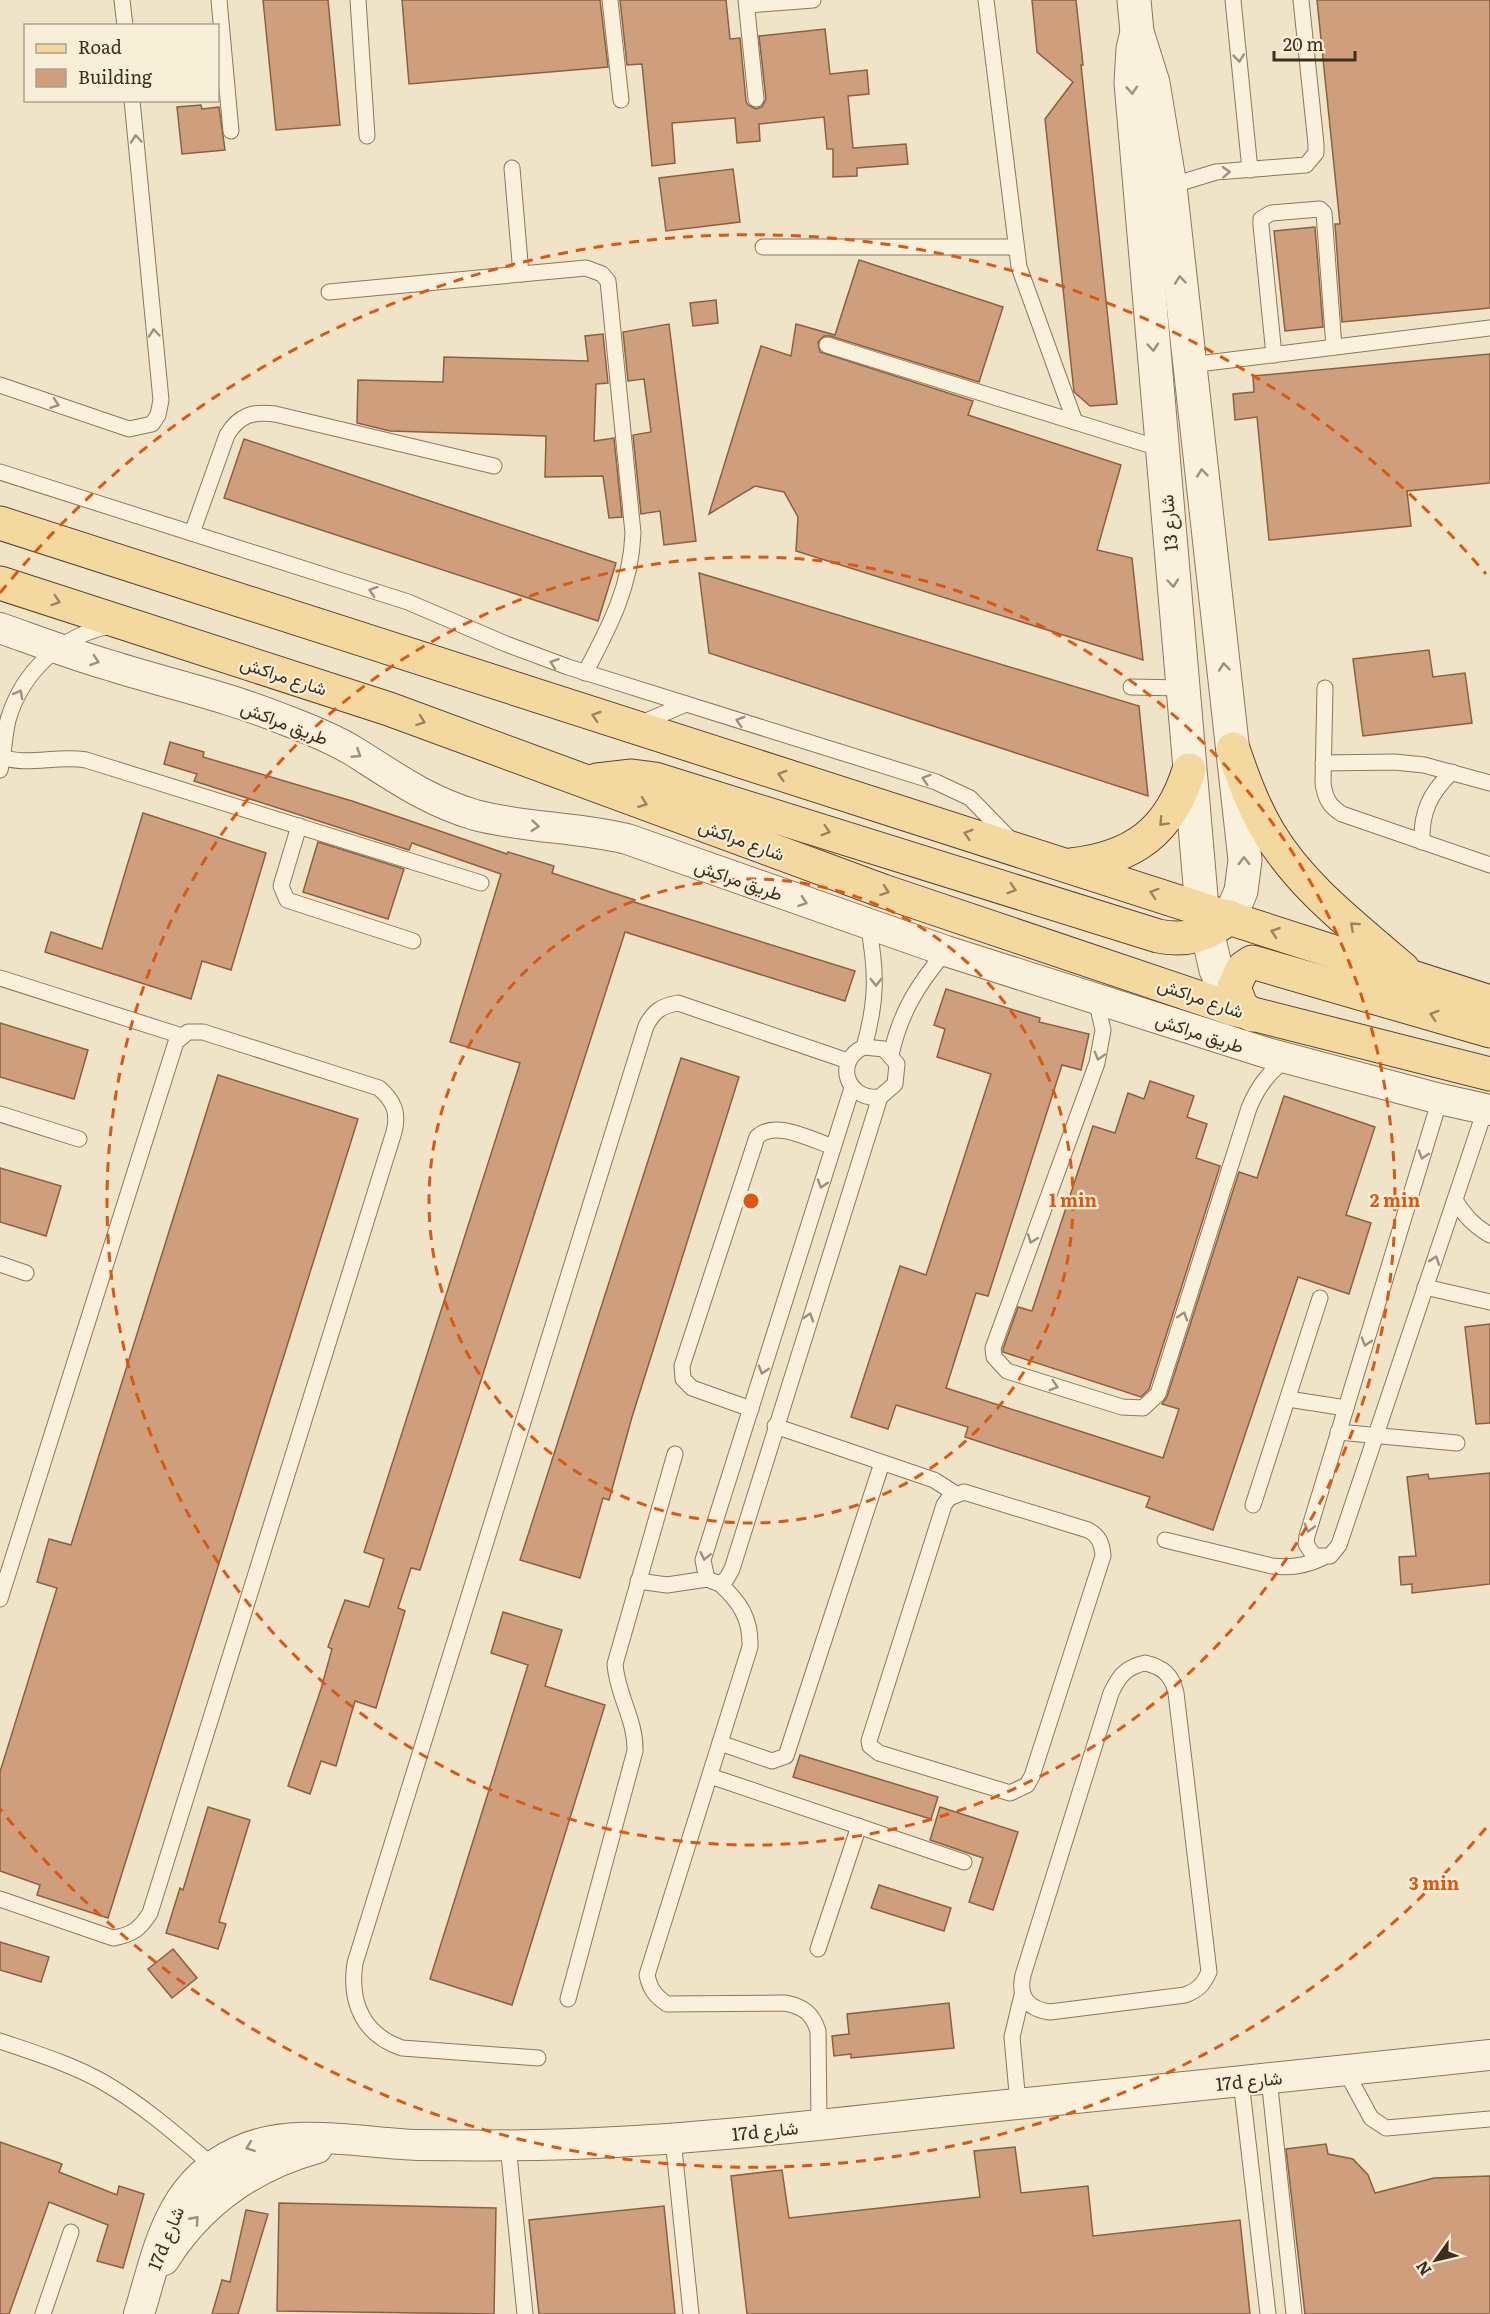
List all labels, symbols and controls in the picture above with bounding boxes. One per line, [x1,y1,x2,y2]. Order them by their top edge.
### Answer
legend [24,24,219,102]
scale bar [1274,24,1355,62]
text: 20 m [1283,30,1324,57]
text: Road [78,33,122,60]
one-way arrow [1232,54,1245,63]
text: Building [78,63,153,90]
one-way arrow [1125,85,1138,94]
one-way arrow [130,134,143,143]
one-way arrow [1221,165,1230,178]
one-way arrow [1174,275,1187,284]
one-way arrow [148,328,161,337]
one-way arrow [1146,343,1159,352]
one-way arrow [49,396,60,409]
one-way arrow [1196,469,1209,478]
street label: شارع 13 [1152,493,1184,553]
one-way arrow [1166,579,1179,588]
one-way arrow [368,586,379,598]
one-way arrow [50,594,61,606]
street label: شارع مراكش [237,648,331,702]
one-way arrow [89,653,100,666]
one-way arrow [549,657,560,670]
one-way arrow [1218,663,1231,672]
one-way arrow [12,690,23,700]
street label: طريق مراكش [237,693,333,751]
one-way arrow [591,711,602,724]
one-way arrow [414,714,425,726]
one-way arrow [735,716,746,728]
one-way arrow [350,747,361,758]
one-way arrow [777,770,788,783]
one-way arrow [921,774,932,786]
one-way arrow [637,795,648,808]
street label: شارع مراكش [695,811,789,867]
one-way arrow [1159,815,1170,825]
one-way arrow [531,819,540,832]
one-way arrow [820,824,831,836]
one-way arrow [963,829,974,841]
street label: طريق مراكش [691,851,787,907]
one-way arrow [1238,856,1251,865]
one-way arrow [1006,882,1017,895]
one-way arrow [879,884,890,897]
one-way arrow [1149,888,1160,900]
one-way arrow [797,894,807,907]
one-way arrow [1350,922,1360,933]
one-way arrow [1270,926,1281,939]
street label: شارع مراكش [1154,970,1248,1024]
one-way arrow [870,978,882,987]
street label: طريق مراكش [1152,1005,1248,1059]
one-way arrow [1429,1010,1440,1022]
one-way arrow [1093,1051,1106,1061]
one-way arrow [1418,1149,1430,1160]
one-way arrow [816,1178,829,1189]
text: 1 min [1049,1186,1098,1213]
text: 2 min [1370,1186,1421,1213]
centre of rings [741,1191,761,1211]
one-way arrow [1027,1233,1039,1244]
one-way arrow [1427,1255,1440,1266]
one-way arrow [1176,1311,1188,1322]
one-way arrow [802,1312,815,1323]
one-way arrow [1361,1336,1373,1347]
one-way arrow [758,1364,770,1375]
one-way arrow [1048,1379,1059,1391]
one-way arrow [1304,1523,1317,1533]
one-way arrow [700,1551,713,1561]
text: 3 min [1409,1869,1460,1896]
street label: 17d شارع [1214,2063,1284,2097]
street label: 17d شارع [730,2113,800,2147]
one-way arrow [246,2139,256,2152]
street label: 17d شارع [140,2202,190,2274]
one-way arrow [188,2216,199,2226]
north arrow [1406,2230,1466,2290]
text: N [1409,2257,1436,2281]

